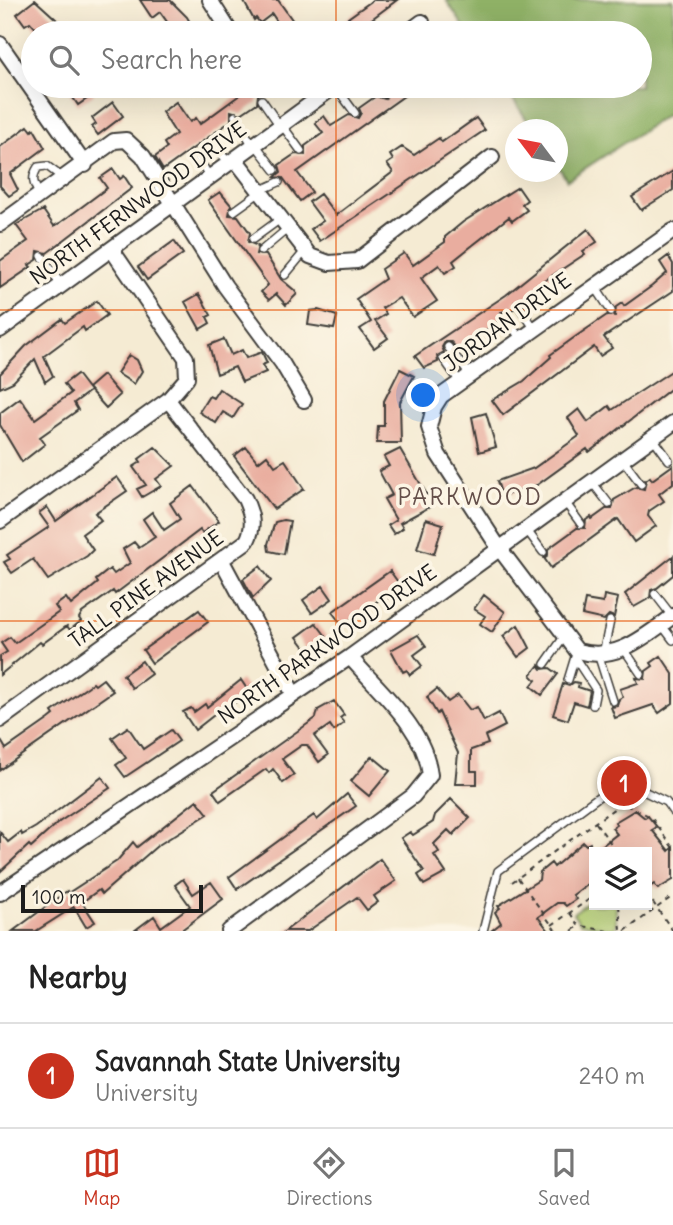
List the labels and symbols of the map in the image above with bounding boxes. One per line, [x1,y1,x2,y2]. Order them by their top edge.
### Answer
street label: NORTH FERNWOOD DRIVE [24,115,252,291]
north arrow [505,119,568,182]
street label: JORDAN DRIVE [438,267,576,377]
your location [406,378,440,412]
district label: PARKWOOD [397,482,543,511]
street label: TALL PINE AVENUE [63,524,229,654]
street label: NORTH PARKWOOD DRIVE [212,558,442,730]
pin: 1 [601,757,647,809]
scale bar [21,882,203,914]

